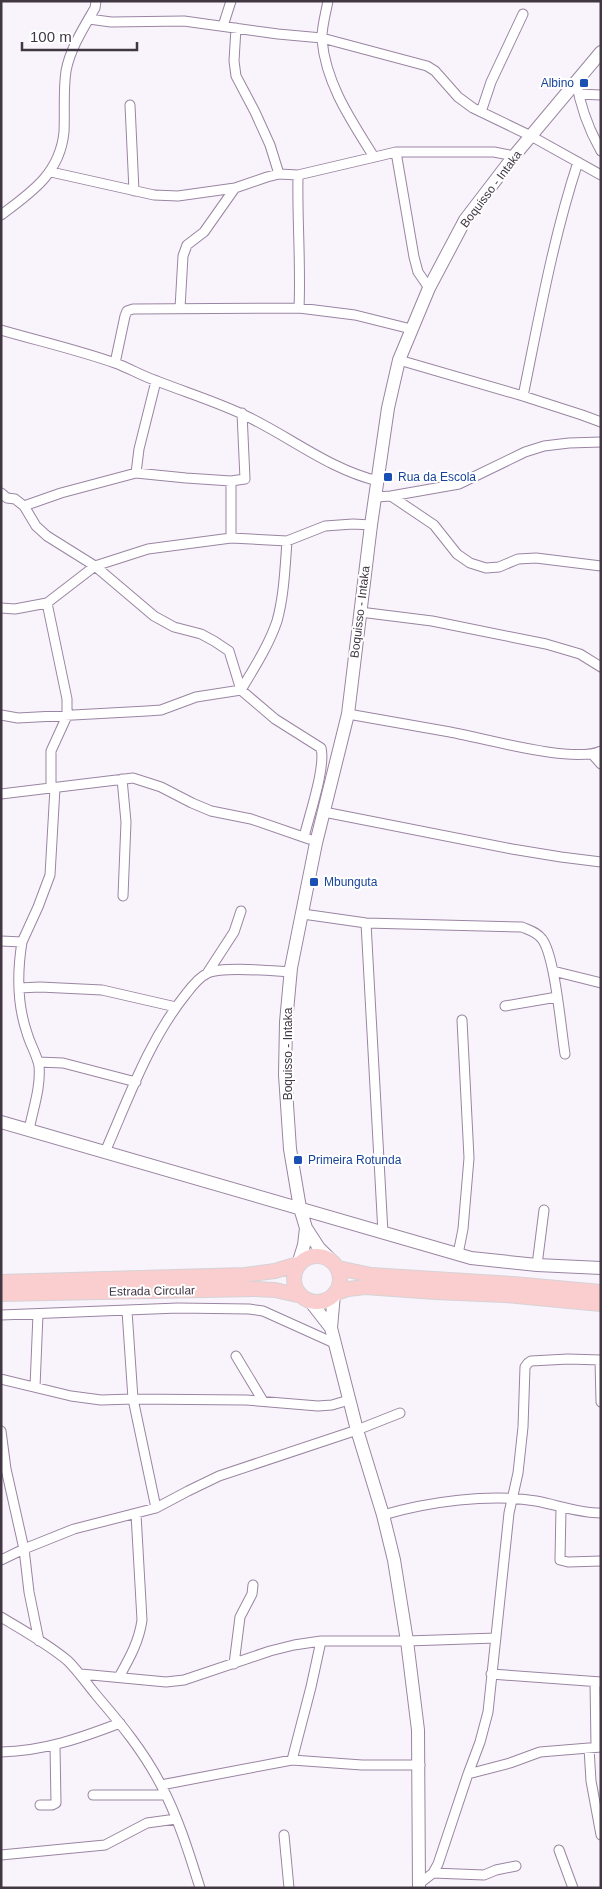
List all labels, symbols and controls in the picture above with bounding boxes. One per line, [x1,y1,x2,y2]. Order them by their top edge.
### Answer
scale bar [22,20,138,52]
text: 100 m [30,28,72,45]
place label: Albino [541,76,574,90]
marker: Albino [578,77,590,89]
street label: Boquisso - Intaka [458,148,525,230]
place label: Rua da Escola [398,470,476,484]
marker: Rua da Escola [382,471,394,483]
street label: Boquisso - Intaka [347,565,373,659]
place label: Mbunguta [324,875,378,889]
marker: Mbunguta [308,876,320,888]
street label: Boquisso - Intaka [281,1007,295,1100]
place label: Primeira Rotunda [308,1153,402,1167]
marker: Primeira Rotunda [292,1154,304,1166]
street label: Estrada Circular [109,1283,195,1299]

